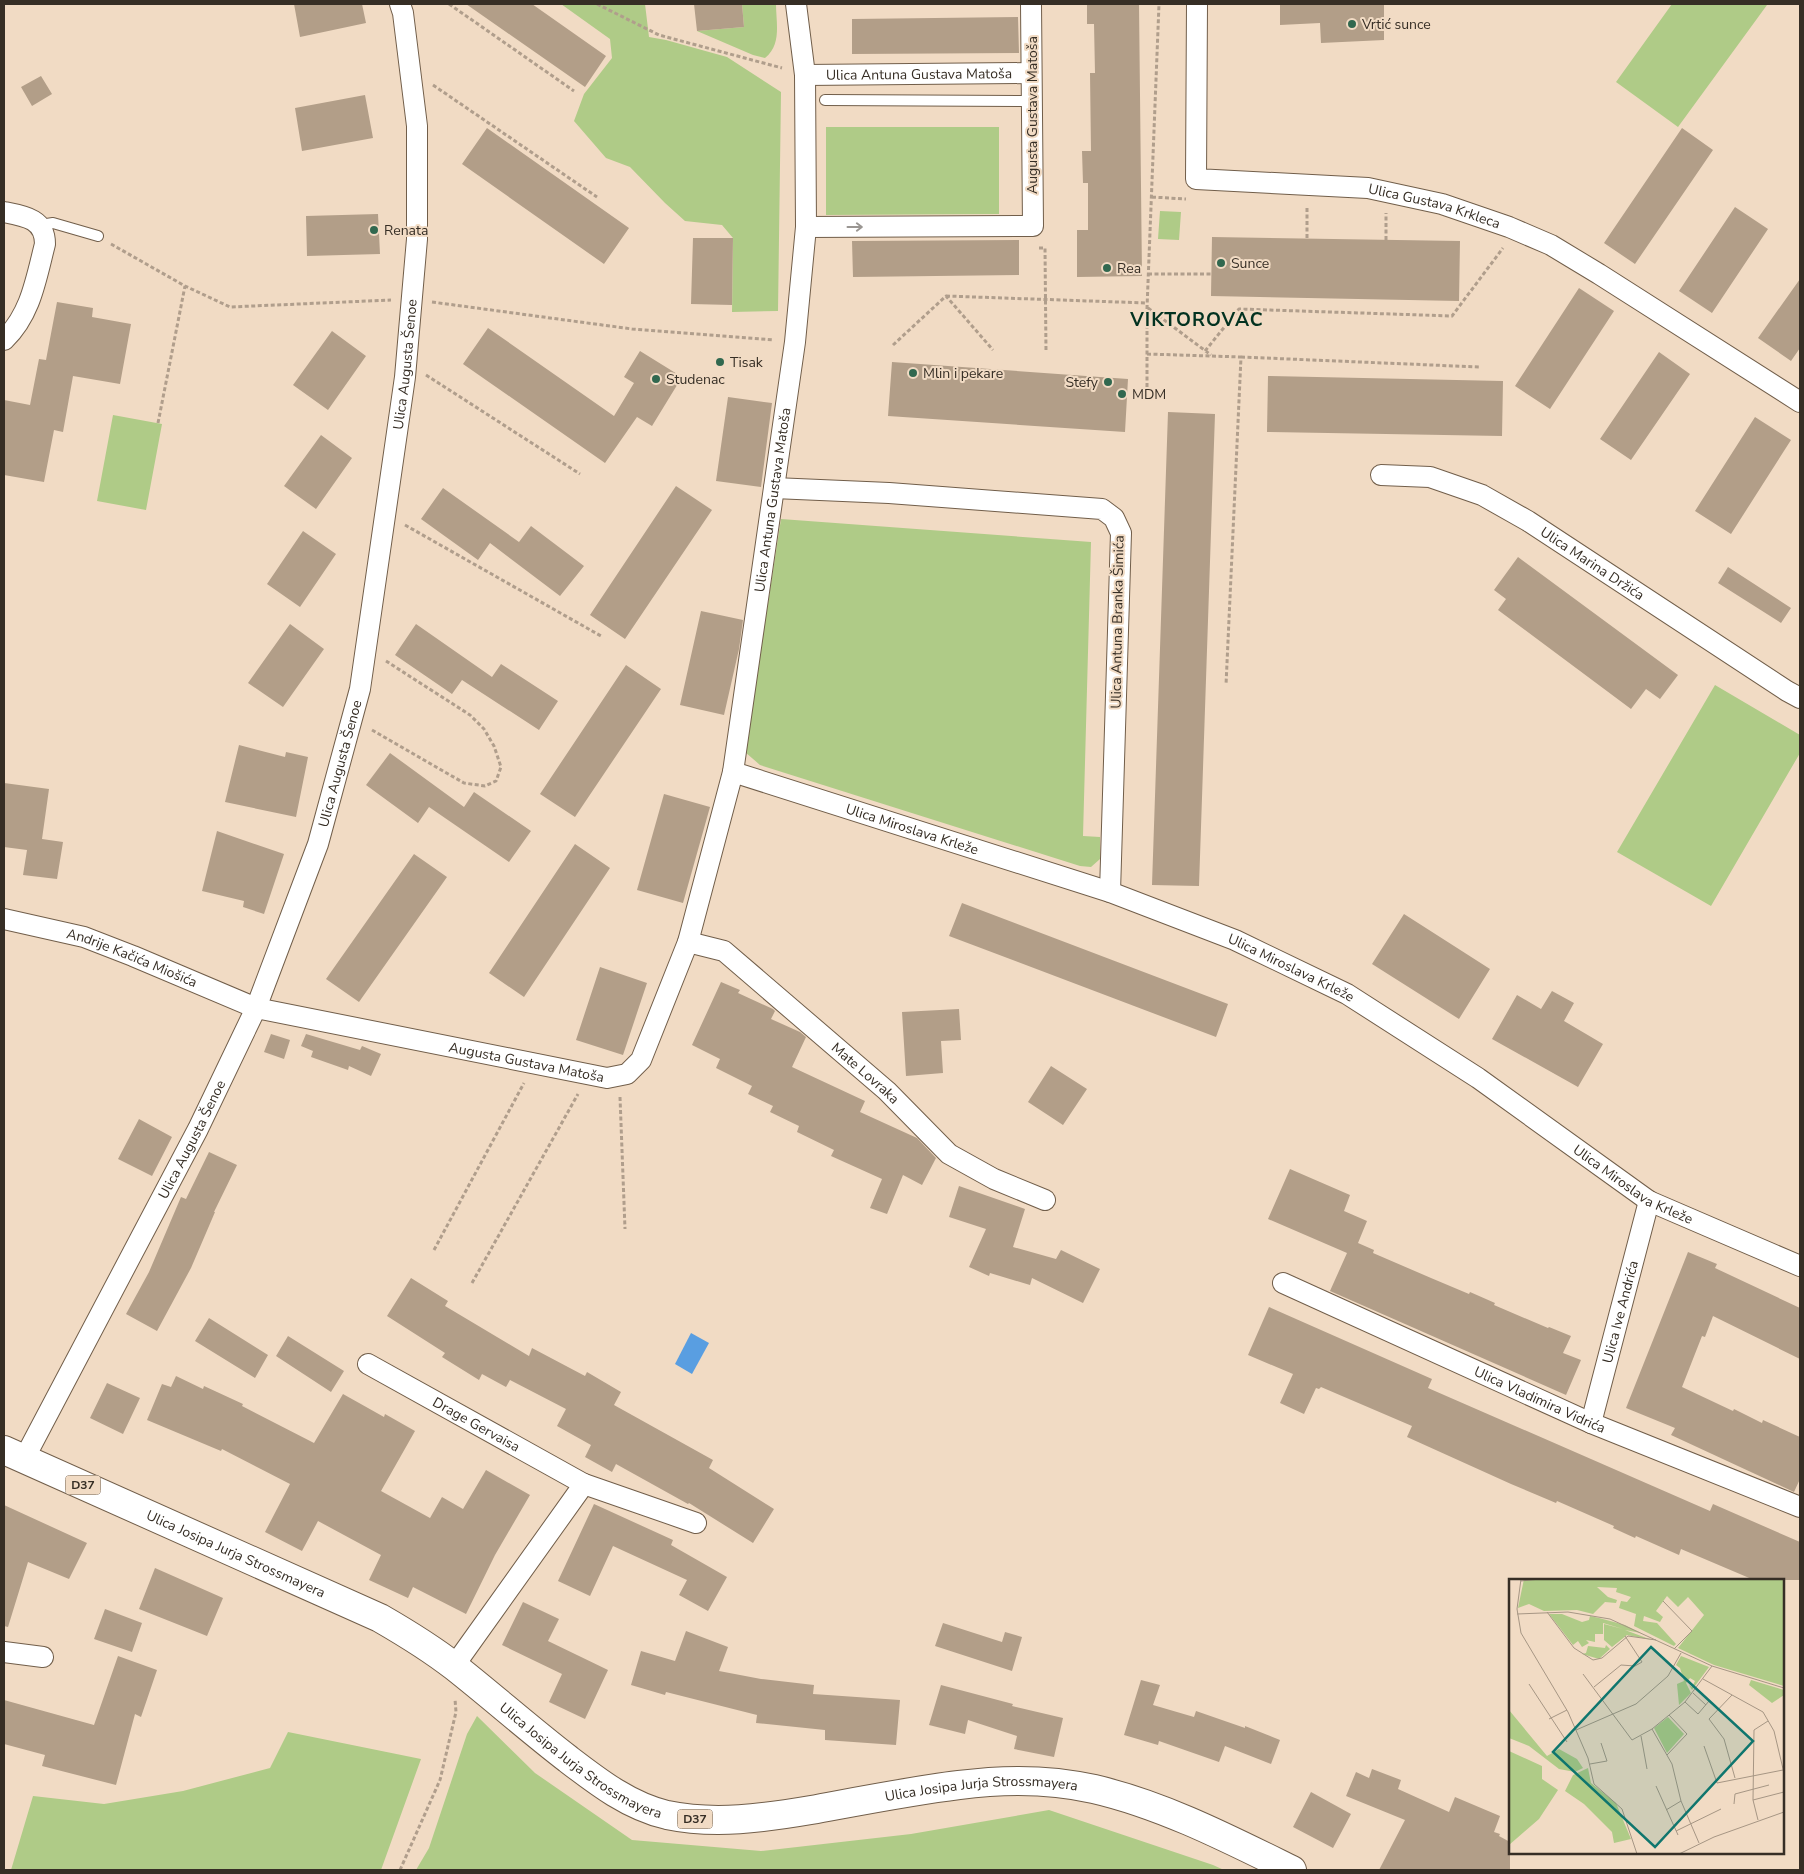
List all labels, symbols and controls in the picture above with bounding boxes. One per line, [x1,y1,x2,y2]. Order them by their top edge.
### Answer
place label: Vrtić sunce [1361,15,1431,34]
marker: Vrtić sunce [1346,18,1358,30]
street label: Augusta Gustava Matoša [1023,36,1042,194]
street label: Ulica Antuna Gustava Matoša [826,64,1012,85]
street label: Ulica Gustava Krkleca [1366,179,1503,233]
place label: Renata [384,221,428,240]
one-way arrow [846,222,862,232]
marker: Renata [368,224,380,236]
place label: Sunce [1231,254,1269,273]
marker: Sunce [1215,257,1227,269]
place label: Rea [1117,259,1141,278]
marker: Rea [1101,262,1113,274]
street label: Ulica Augusta Šenoe [389,298,422,431]
district label: VIKTOROVAC [1129,307,1264,333]
place label: Tisak [730,353,764,372]
marker: Tisak [714,356,726,368]
place label: Mlin i pekare [923,364,1003,383]
marker: Mlin i pekare [907,367,919,379]
place label: Studenac [666,370,725,389]
marker: Studenac [650,373,662,385]
place label: Stefy [1065,373,1099,392]
marker: Stefy [1102,376,1114,388]
place label: MDM [1132,385,1166,404]
marker: MDM [1116,388,1128,400]
street label: Ulica Antuna Gustava Matoša [750,406,795,594]
street label: Ulica Marina Držića [1536,523,1648,605]
street label: Ulica Antuna Branka Šimića [1106,535,1129,709]
street label: Ulica Augusta Šenoe [314,698,367,829]
street label: Ulica Miroslava Krleže [843,799,981,860]
street label: Andrije Kačića Miošića [65,924,200,992]
street label: Ulica Miroslava Krleže [1225,929,1358,1006]
street label: Augusta Gustava Matoša [447,1038,606,1087]
street label: Mate Lovraka [827,1038,903,1108]
street label: Ulica Augusta Šenoe [154,1077,230,1202]
street label: Ulica Miroslava Krleže [1569,1140,1696,1229]
street label: Ulica Ive Andrića [1598,1259,1643,1365]
street label: Ulica Vladimira Vidrića [1471,1362,1608,1438]
street label: Drage Gervaisa [429,1393,523,1457]
road number: D37 [66,1476,100,1494]
street label: Ulica Josipa Jurja Strossmayera [143,1506,328,1602]
inset map [1509,1579,1784,1854]
street label: Ulica Josipa Jurja Strossmayera [495,1698,664,1823]
street label: Ulica Josipa Jurja Strossmayera [883,1772,1079,1806]
road number: D37 [678,1810,712,1828]

